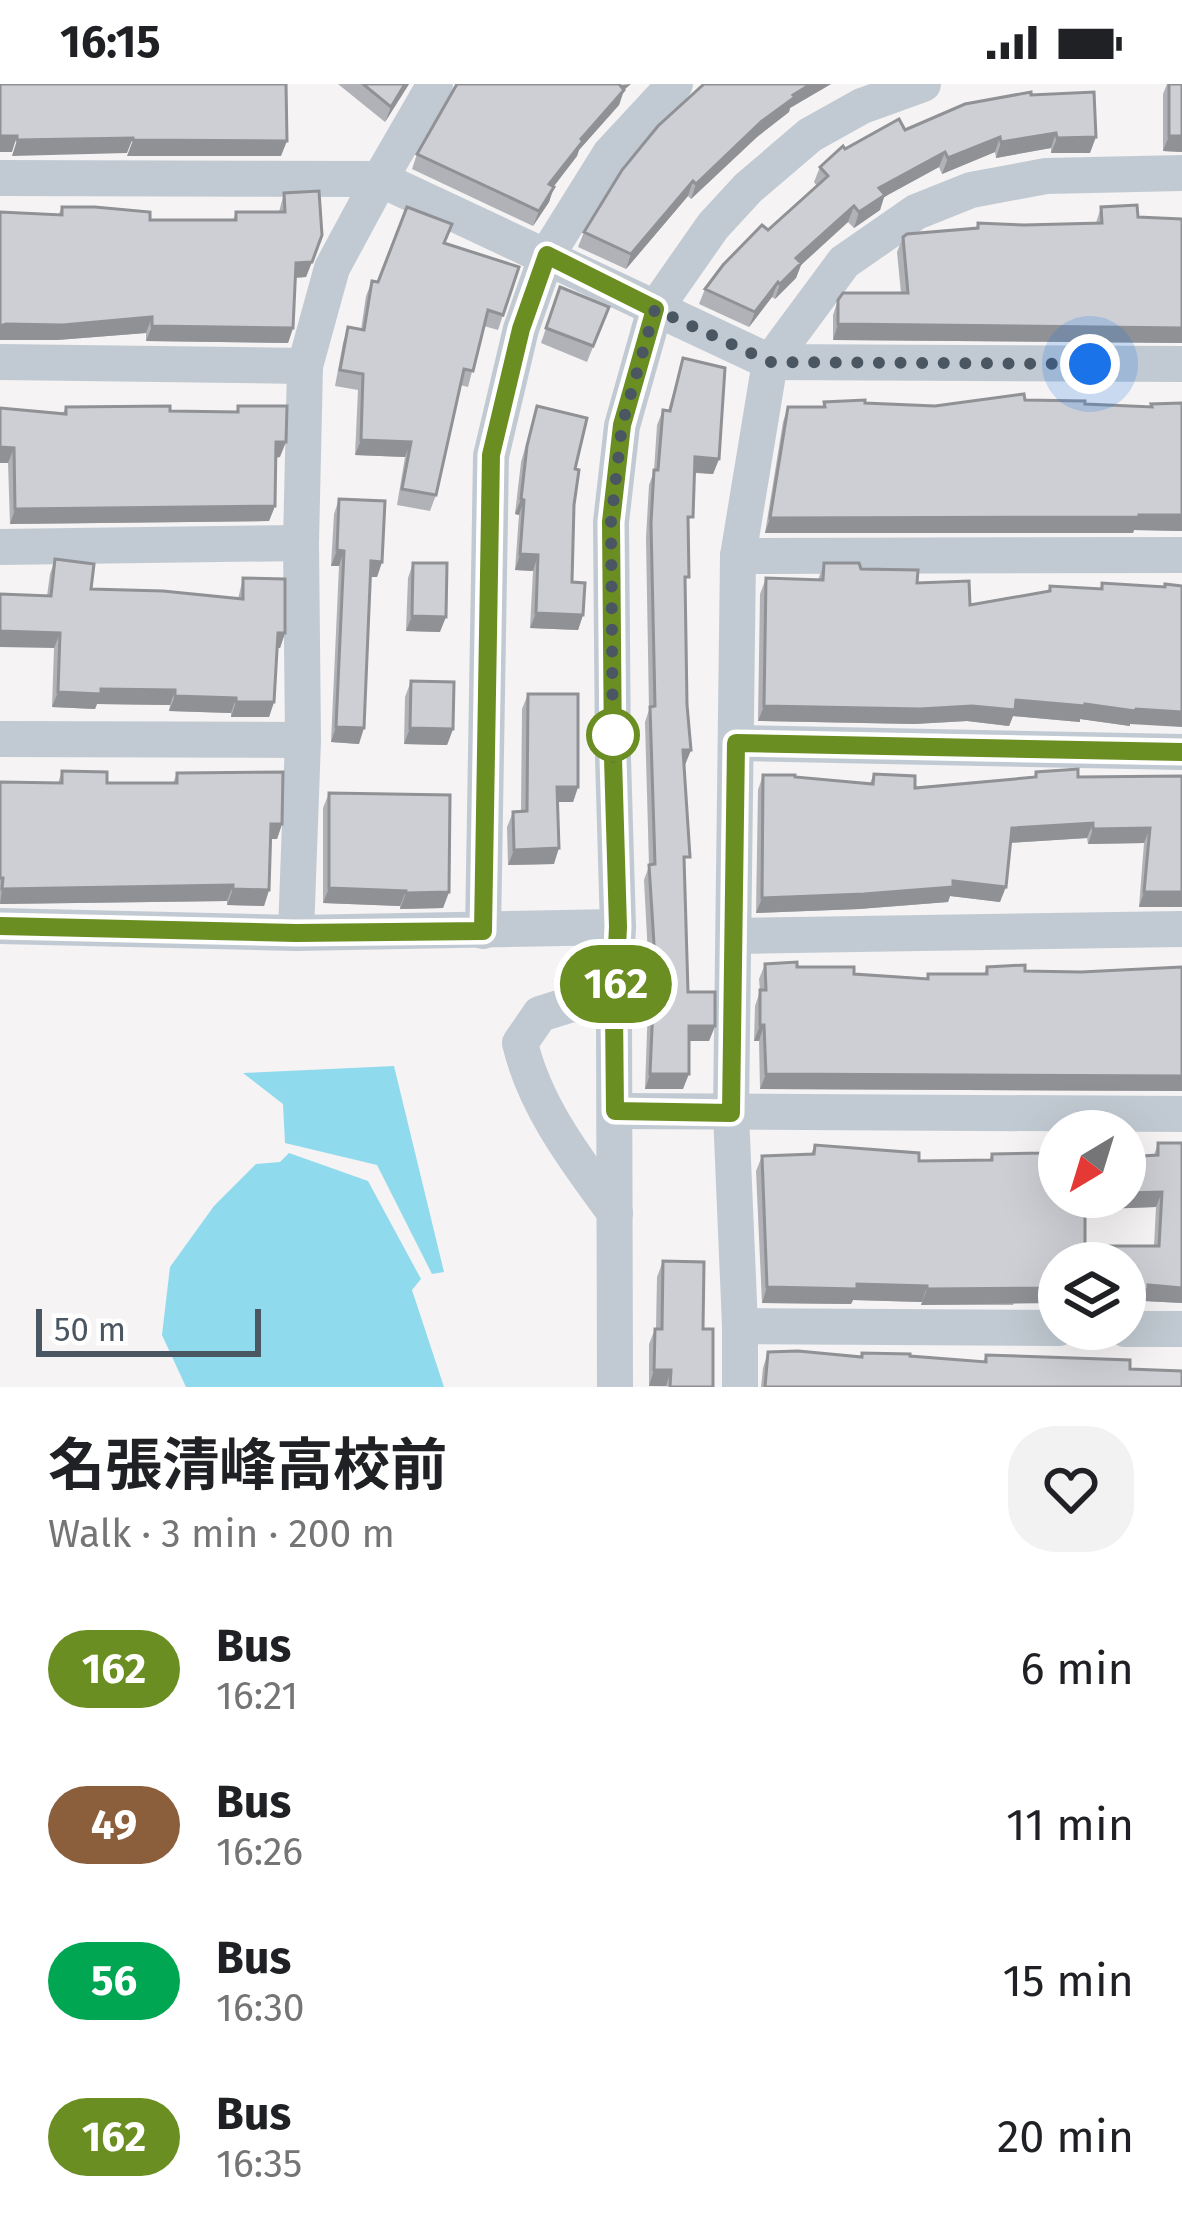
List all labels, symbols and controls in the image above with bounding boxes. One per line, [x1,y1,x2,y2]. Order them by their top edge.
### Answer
text: 16:15 [60,15,161,69]
your location [1060,334,1120,394]
unlabelled marker [588,710,638,760]
line badge: 162 [547,945,685,1023]
text: 162 [584,959,648,1009]
north arrow [1038,1110,1146,1218]
map controls [1038,1110,1146,1350]
button: layers [1038,1242,1146,1350]
scale bar [36,1303,261,1356]
text: 50 m [54,1310,126,1350]
button: heart [1008,1426,1134,1552]
text: 名張清峰高校前 [48,1432,447,1500]
text: Walk · 3 min · 200 m [48,1511,395,1557]
text: Bus [216,1619,291,1673]
text: 6 min [1020,1642,1134,1696]
text: 162 [82,1644,146,1694]
text: 16:21 [216,1673,298,1719]
text: Bus [216,1775,291,1829]
text: 11 min [1006,1798,1134,1852]
text: 49 [91,1800,137,1850]
text: 16:26 [216,1829,303,1875]
text: Bus [216,1931,291,1985]
text: 15 min [1002,1954,1134,2008]
text: 56 [91,1956,137,2006]
text: 16:30 [216,1985,305,2031]
text: Bus [216,2087,291,2141]
text: 20 min [997,2110,1134,2164]
text: 162 [82,2112,146,2162]
text: 16:35 [216,2141,302,2187]

